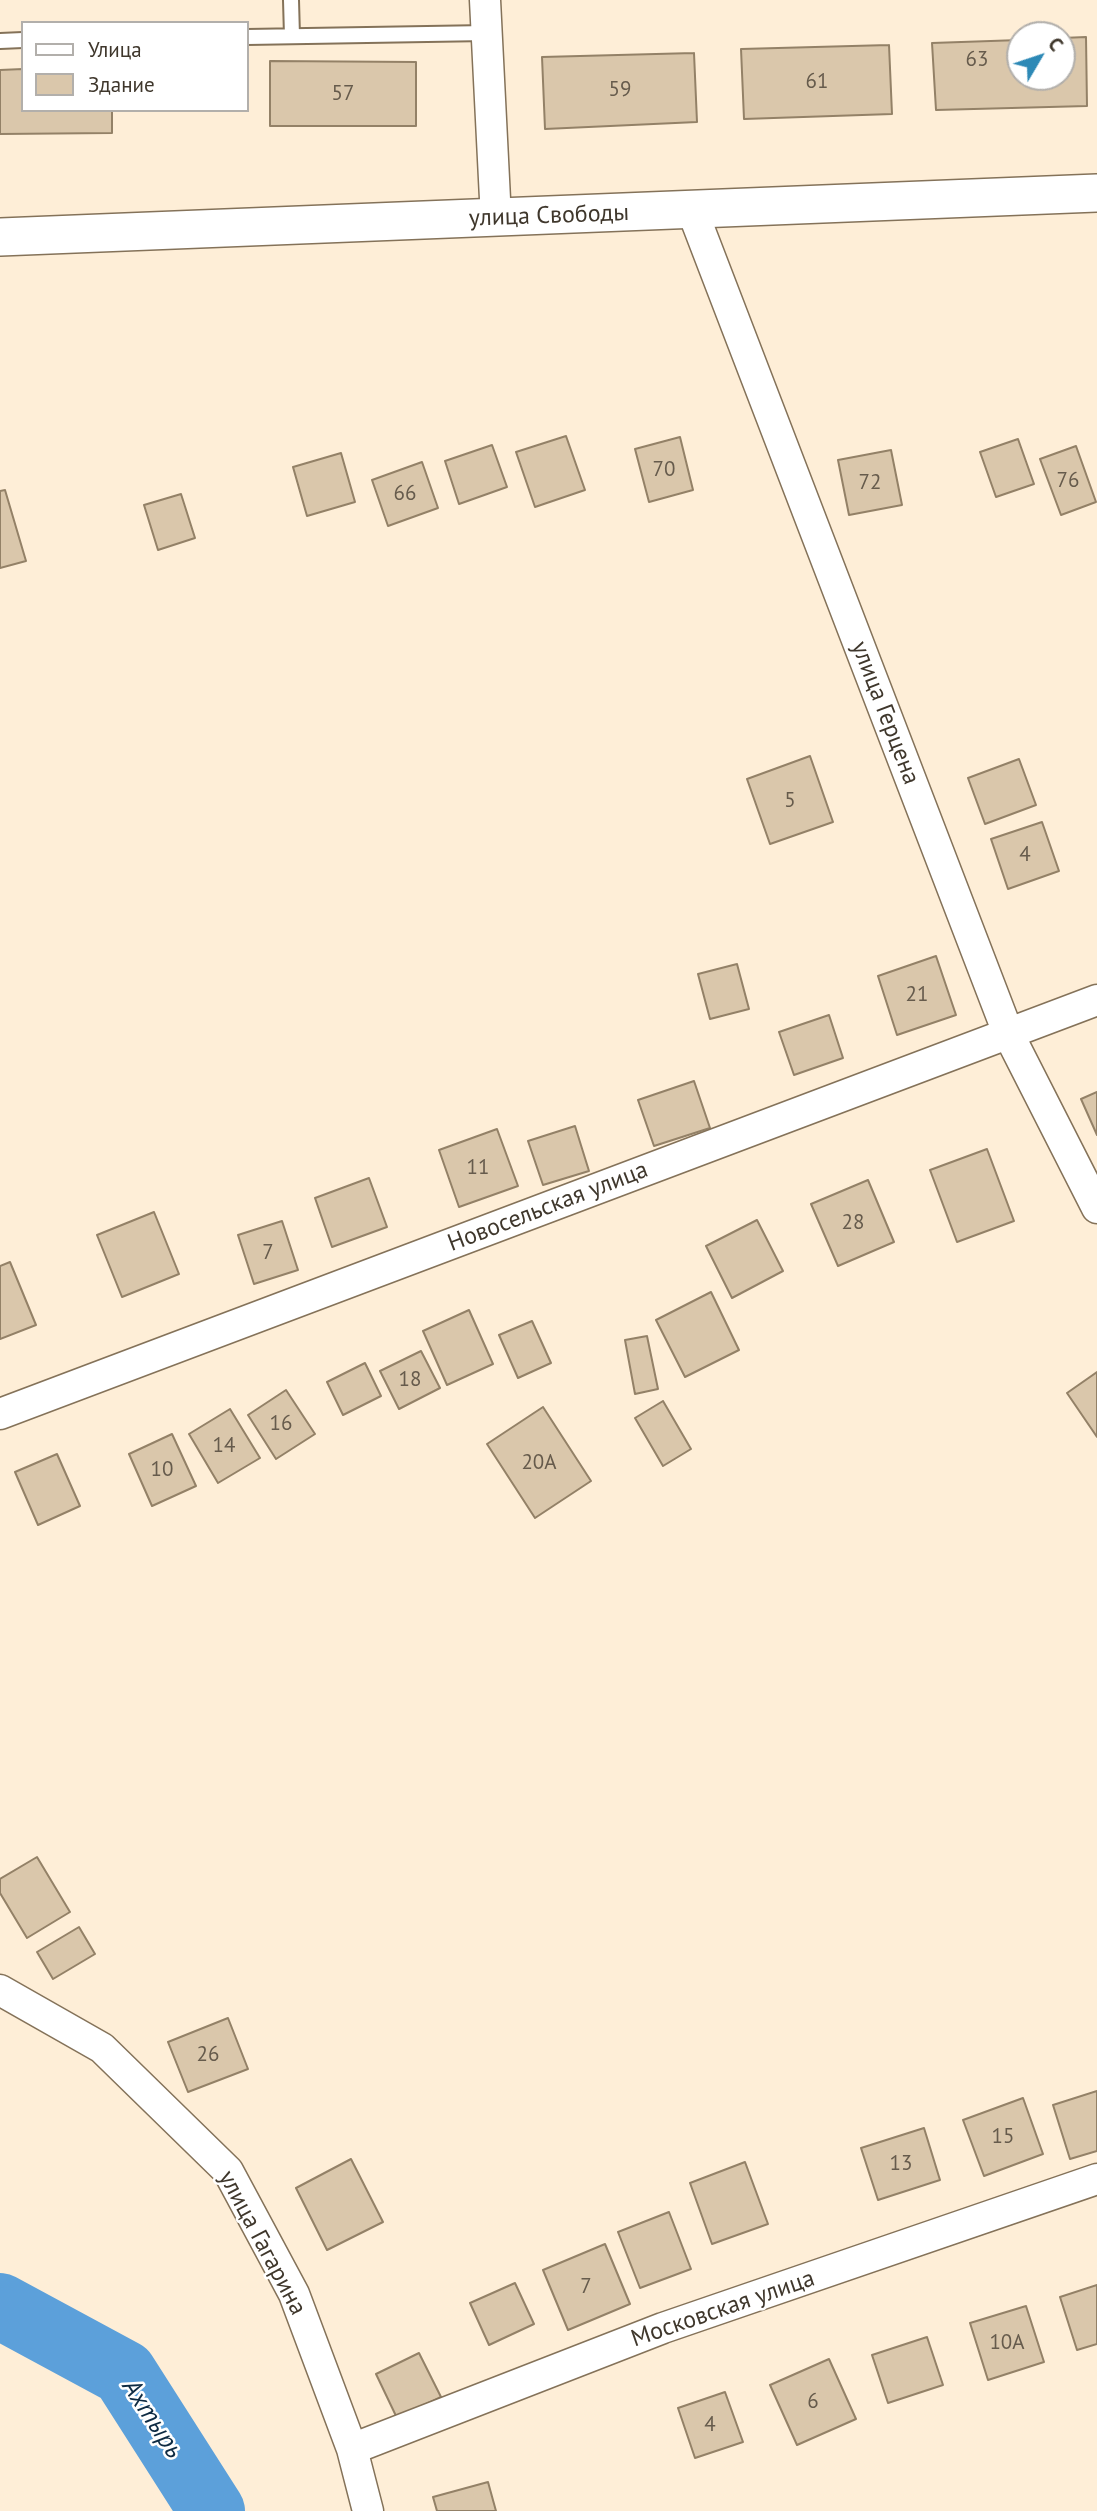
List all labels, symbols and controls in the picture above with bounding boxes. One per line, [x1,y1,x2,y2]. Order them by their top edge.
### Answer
legend [21,21,248,112]
north arrow [1006,21,1076,91]
text: С [1043,32,1068,56]
text: Улица [88,36,142,63]
house number: 63 [966,47,988,73]
house number: 61 [806,69,828,95]
text: Здание [88,71,155,98]
house number: 59 [609,77,631,103]
house number: 57 [332,81,354,107]
street label: улица Свободы [468,199,630,233]
house number: 70 [653,457,675,483]
house number: 76 [1057,468,1079,494]
house number: 72 [859,470,881,496]
house number: 66 [394,481,416,507]
street label: улица Герцена [845,637,925,789]
house number: 5 [784,788,796,814]
house number: 4 [1019,842,1031,868]
house number: 21 [906,982,928,1008]
house number: 11 [467,1155,489,1181]
street label: Новосельская улица [444,1156,652,1258]
house number: 28 [842,1210,864,1236]
house number: 7 [262,1240,274,1266]
house number: 18 [399,1367,421,1393]
house number: 16 [270,1411,292,1437]
house number: 14 [213,1433,235,1459]
house number: 20А [521,1450,557,1476]
house number: 10 [151,1457,173,1483]
house number: 26 [197,2042,219,2068]
house number: 15 [992,2124,1014,2150]
house number: 13 [890,2151,912,2177]
street label: улица Гагарина [212,2166,312,2320]
street label: Московская улица [628,2264,818,2354]
house number: 7 [580,2274,592,2300]
house number: 10А [989,2330,1025,2356]
water label: Ахтырь [115,2373,189,2465]
house number: 6 [807,2389,819,2415]
house number: 4 [704,2412,716,2438]

